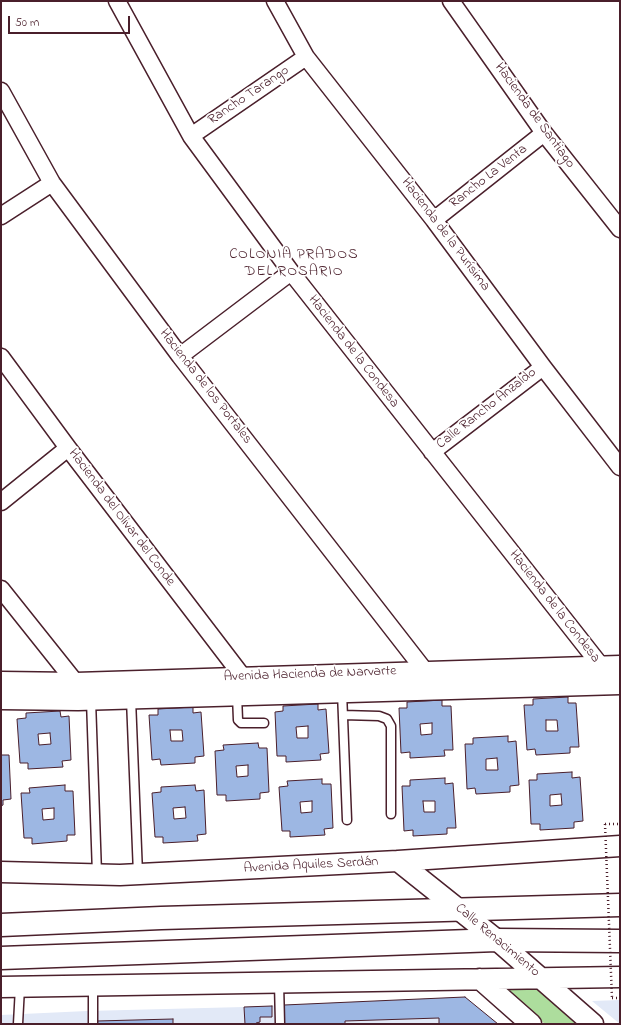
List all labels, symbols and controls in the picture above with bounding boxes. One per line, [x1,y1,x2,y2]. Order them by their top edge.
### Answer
scale bar [10,8,132,34]
text: 50 m [15,14,39,32]
street label: Hacienda de Santiago [490,60,578,172]
street label: Rancho Tarango [205,63,293,129]
street label: Rancho La Venta [447,141,531,213]
street label: Hacienda de la Purísima [397,175,493,295]
district label: COLONIA PRADOS DEL ROSARIO [229,247,359,282]
street label: Hacienda de la Condesa [304,292,402,412]
street label: Hacienda de los Portales [155,326,255,448]
street label: Calle Rancho Anzaldo [434,365,540,453]
street label: Hacienda del Olivar del Conde [64,446,178,590]
street label: Hacienda de la Condesa [505,547,603,667]
street label: Avenida Hacienda de Narvarte [223,664,397,686]
street label: Avenida Aquiles Serdán [243,854,379,878]
street label: Calle Renacimiento [451,901,543,981]

